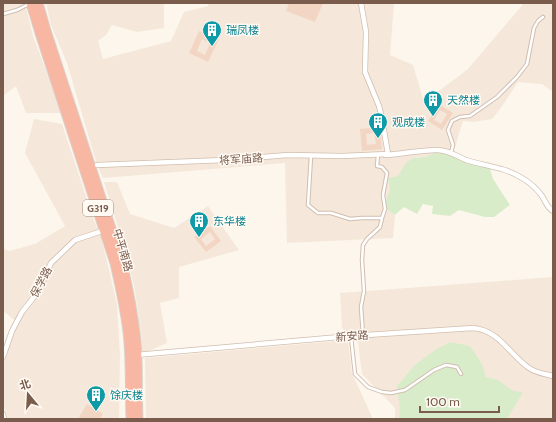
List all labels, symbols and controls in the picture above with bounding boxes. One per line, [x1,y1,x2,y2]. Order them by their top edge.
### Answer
building icon: 瑞凤楼 [201,19,223,47]
place label: 瑞凤楼 [226,23,259,37]
building icon: 天然楼 [422,89,444,117]
place label: 天然楼 [447,93,480,107]
building icon: 观成楼 [367,111,389,139]
place label: 观成楼 [392,115,425,129]
street label: 将军庙路 [219,150,263,168]
road number: G319 [83,200,113,216]
building icon: 东华楼 [188,210,210,238]
place label: 东华楼 [213,214,246,228]
street label: 中平南路 [110,227,136,273]
street label: 保学路 [27,264,55,300]
street label: 新安路 [335,328,369,344]
north arrow [8,374,48,414]
text: 北 [18,376,32,393]
building icon: 馀庆楼 [85,384,107,412]
place label: 馀庆楼 [110,388,143,402]
scale bar [420,388,499,414]
text: 100 m [426,394,460,409]

